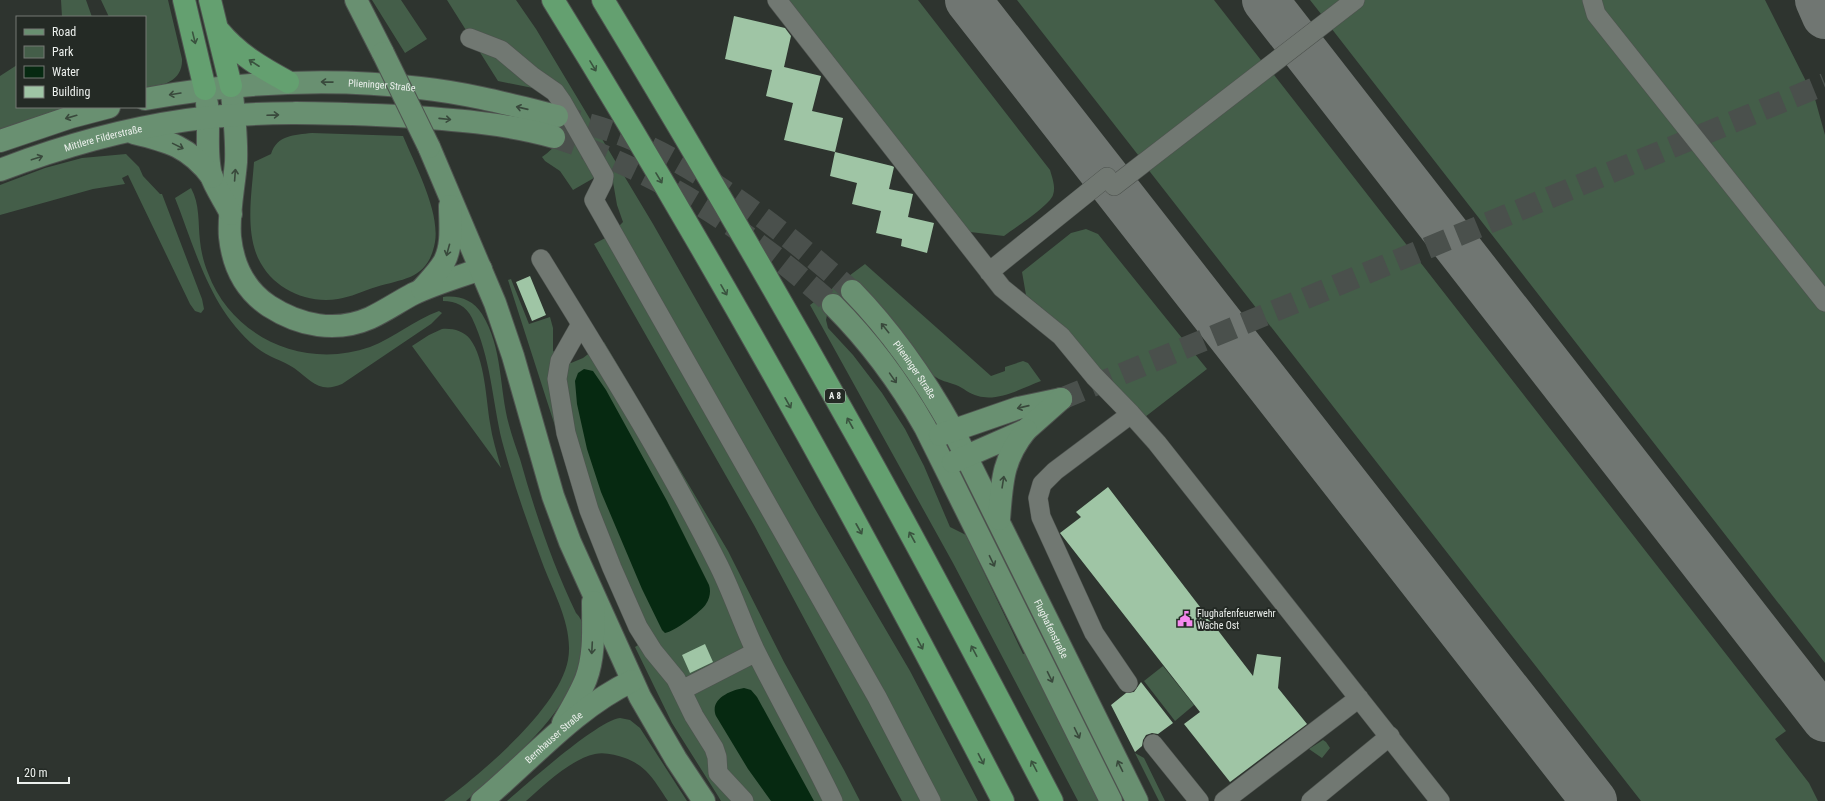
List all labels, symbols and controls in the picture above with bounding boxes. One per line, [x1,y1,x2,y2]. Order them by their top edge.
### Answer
legend [16,16,146,108]
text: Road [52,25,76,39]
one-way arrow [190,31,198,44]
text: Park [52,45,74,59]
one-way arrow [249,59,260,67]
one-way arrow [589,60,597,72]
text: Water [52,65,80,79]
street label: Plieninger Straße [348,77,416,93]
one-way arrow [321,78,334,85]
text: Building [52,85,90,99]
one-way arrow [169,90,182,98]
one-way arrow [516,103,529,111]
one-way arrow [266,111,279,118]
one-way arrow [65,114,78,121]
one-way arrow [438,116,451,123]
street label: Mittlere Filderstraße [63,122,143,153]
one-way arrow [171,143,183,150]
one-way arrow [30,154,43,161]
one-way arrow [231,169,238,182]
one-way arrow [655,172,663,183]
one-way arrow [444,243,451,256]
one-way arrow [721,284,729,296]
one-way arrow [880,322,889,333]
street label: Plieninger Straße [891,339,939,401]
one-way arrow [889,372,898,383]
road number: A 8 [825,389,845,403]
one-way arrow [785,397,793,409]
one-way arrow [1017,403,1030,411]
one-way arrow [845,417,853,429]
one-way arrow [999,476,1007,489]
one-way arrow [855,523,863,535]
one-way arrow [908,531,916,543]
one-way arrow [989,554,996,566]
street label: Flughafenstraße [1032,597,1071,660]
place label: Flughafenfeuerwehr Wache Ost [1197,608,1276,631]
public building icon: Flughafenfeuerwehr Wache Ost [1176,610,1194,628]
one-way arrow [917,637,925,649]
one-way arrow [588,641,596,654]
one-way arrow [969,645,977,657]
one-way arrow [1046,671,1054,683]
street label: Bernhauser Straße [523,709,585,765]
one-way arrow [1074,727,1081,739]
one-way arrow [978,752,985,764]
scale bar [18,759,69,785]
one-way arrow [1116,760,1123,772]
one-way arrow [1030,761,1037,773]
text: 20 m [24,766,48,780]

